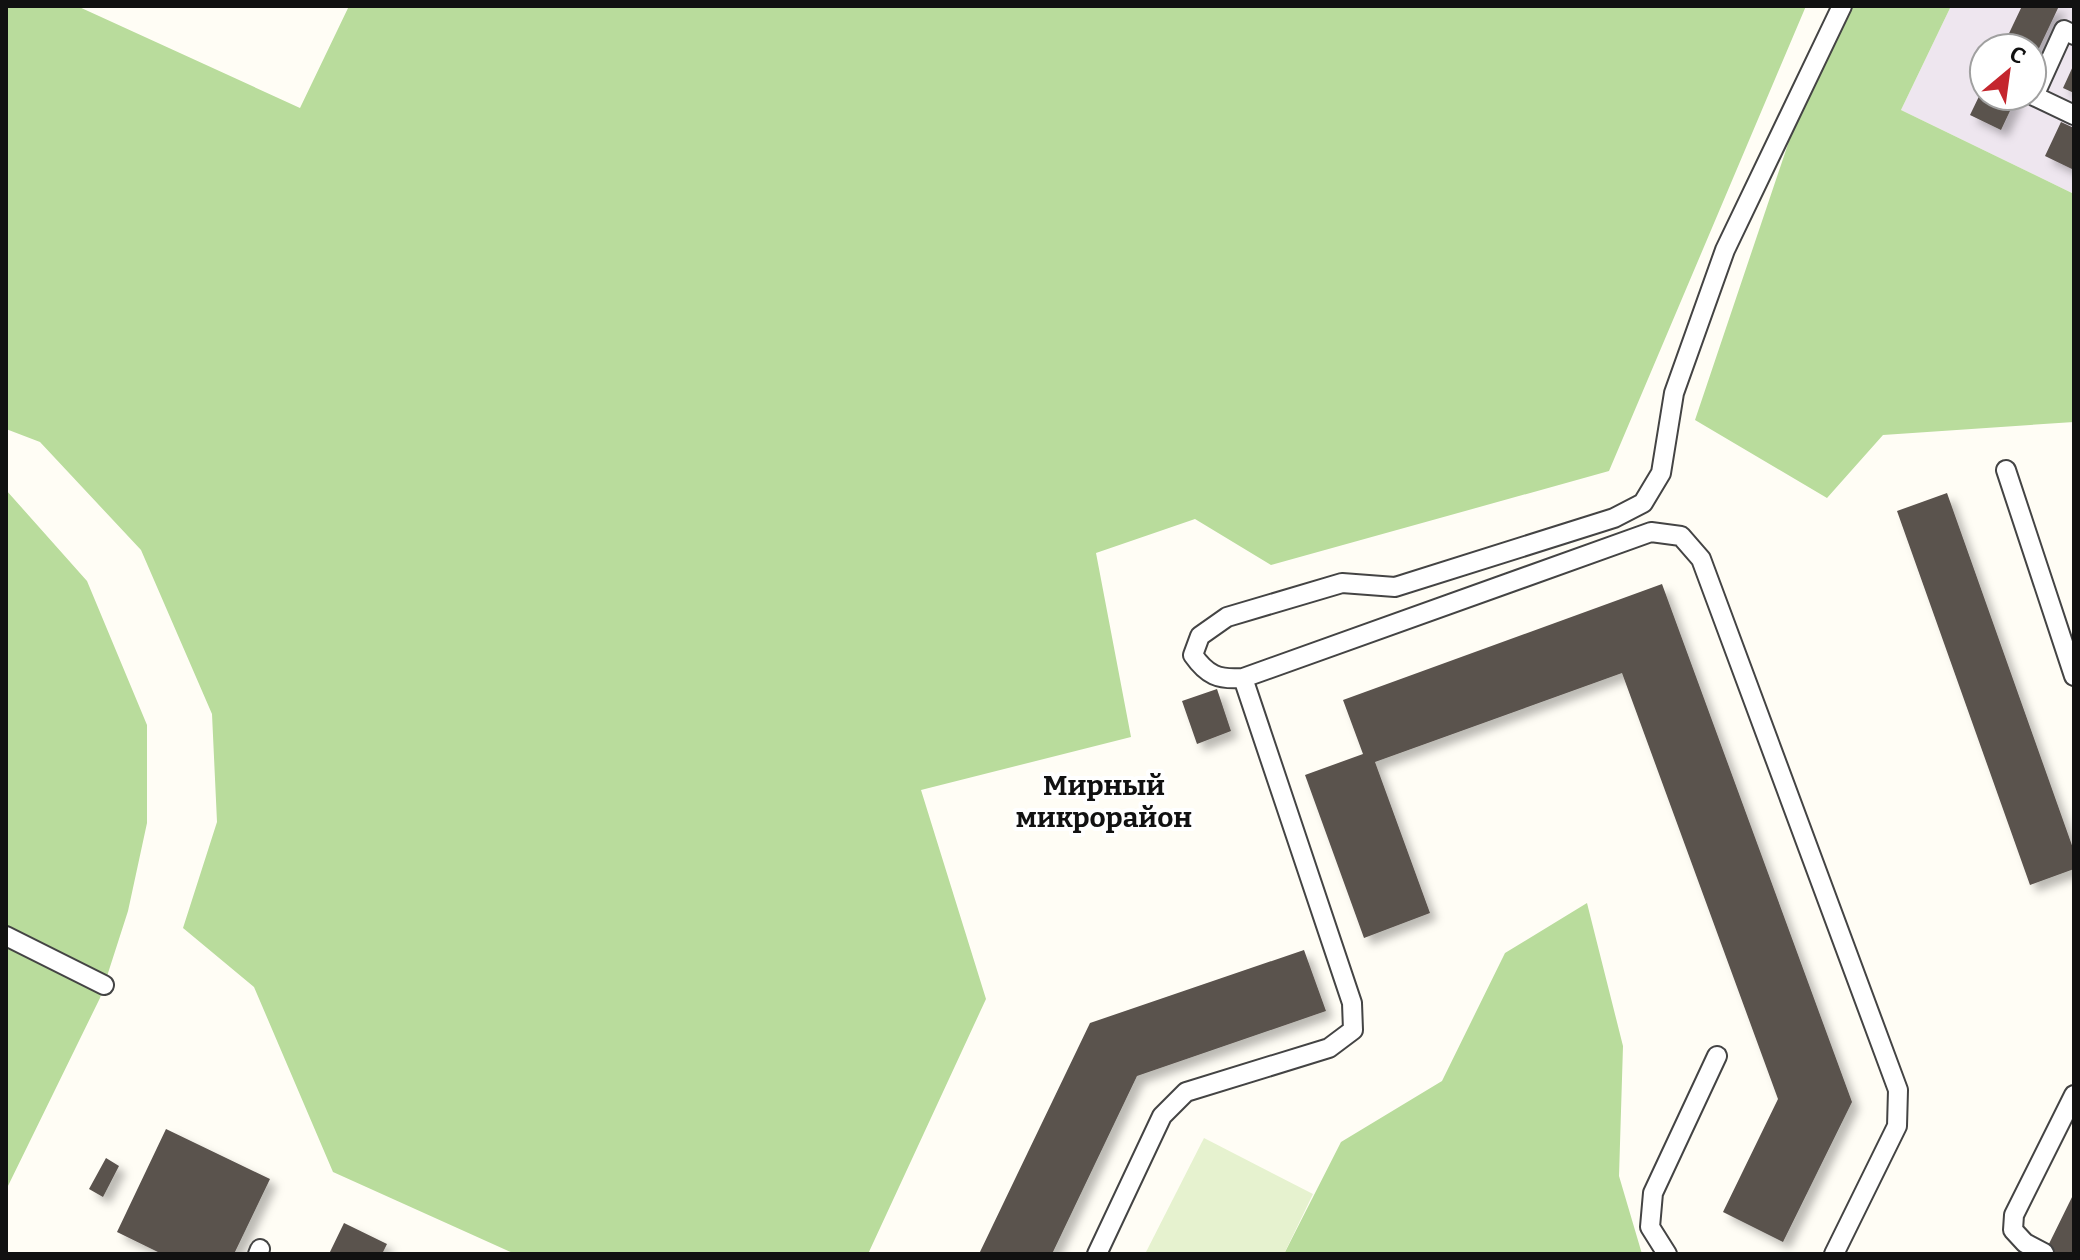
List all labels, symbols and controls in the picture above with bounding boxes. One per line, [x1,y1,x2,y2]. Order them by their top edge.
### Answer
north arrow [1968,32,2048,112]
text: С [2005,40,2030,70]
district label: Мирный микрорайон [1016,769,1192,834]

